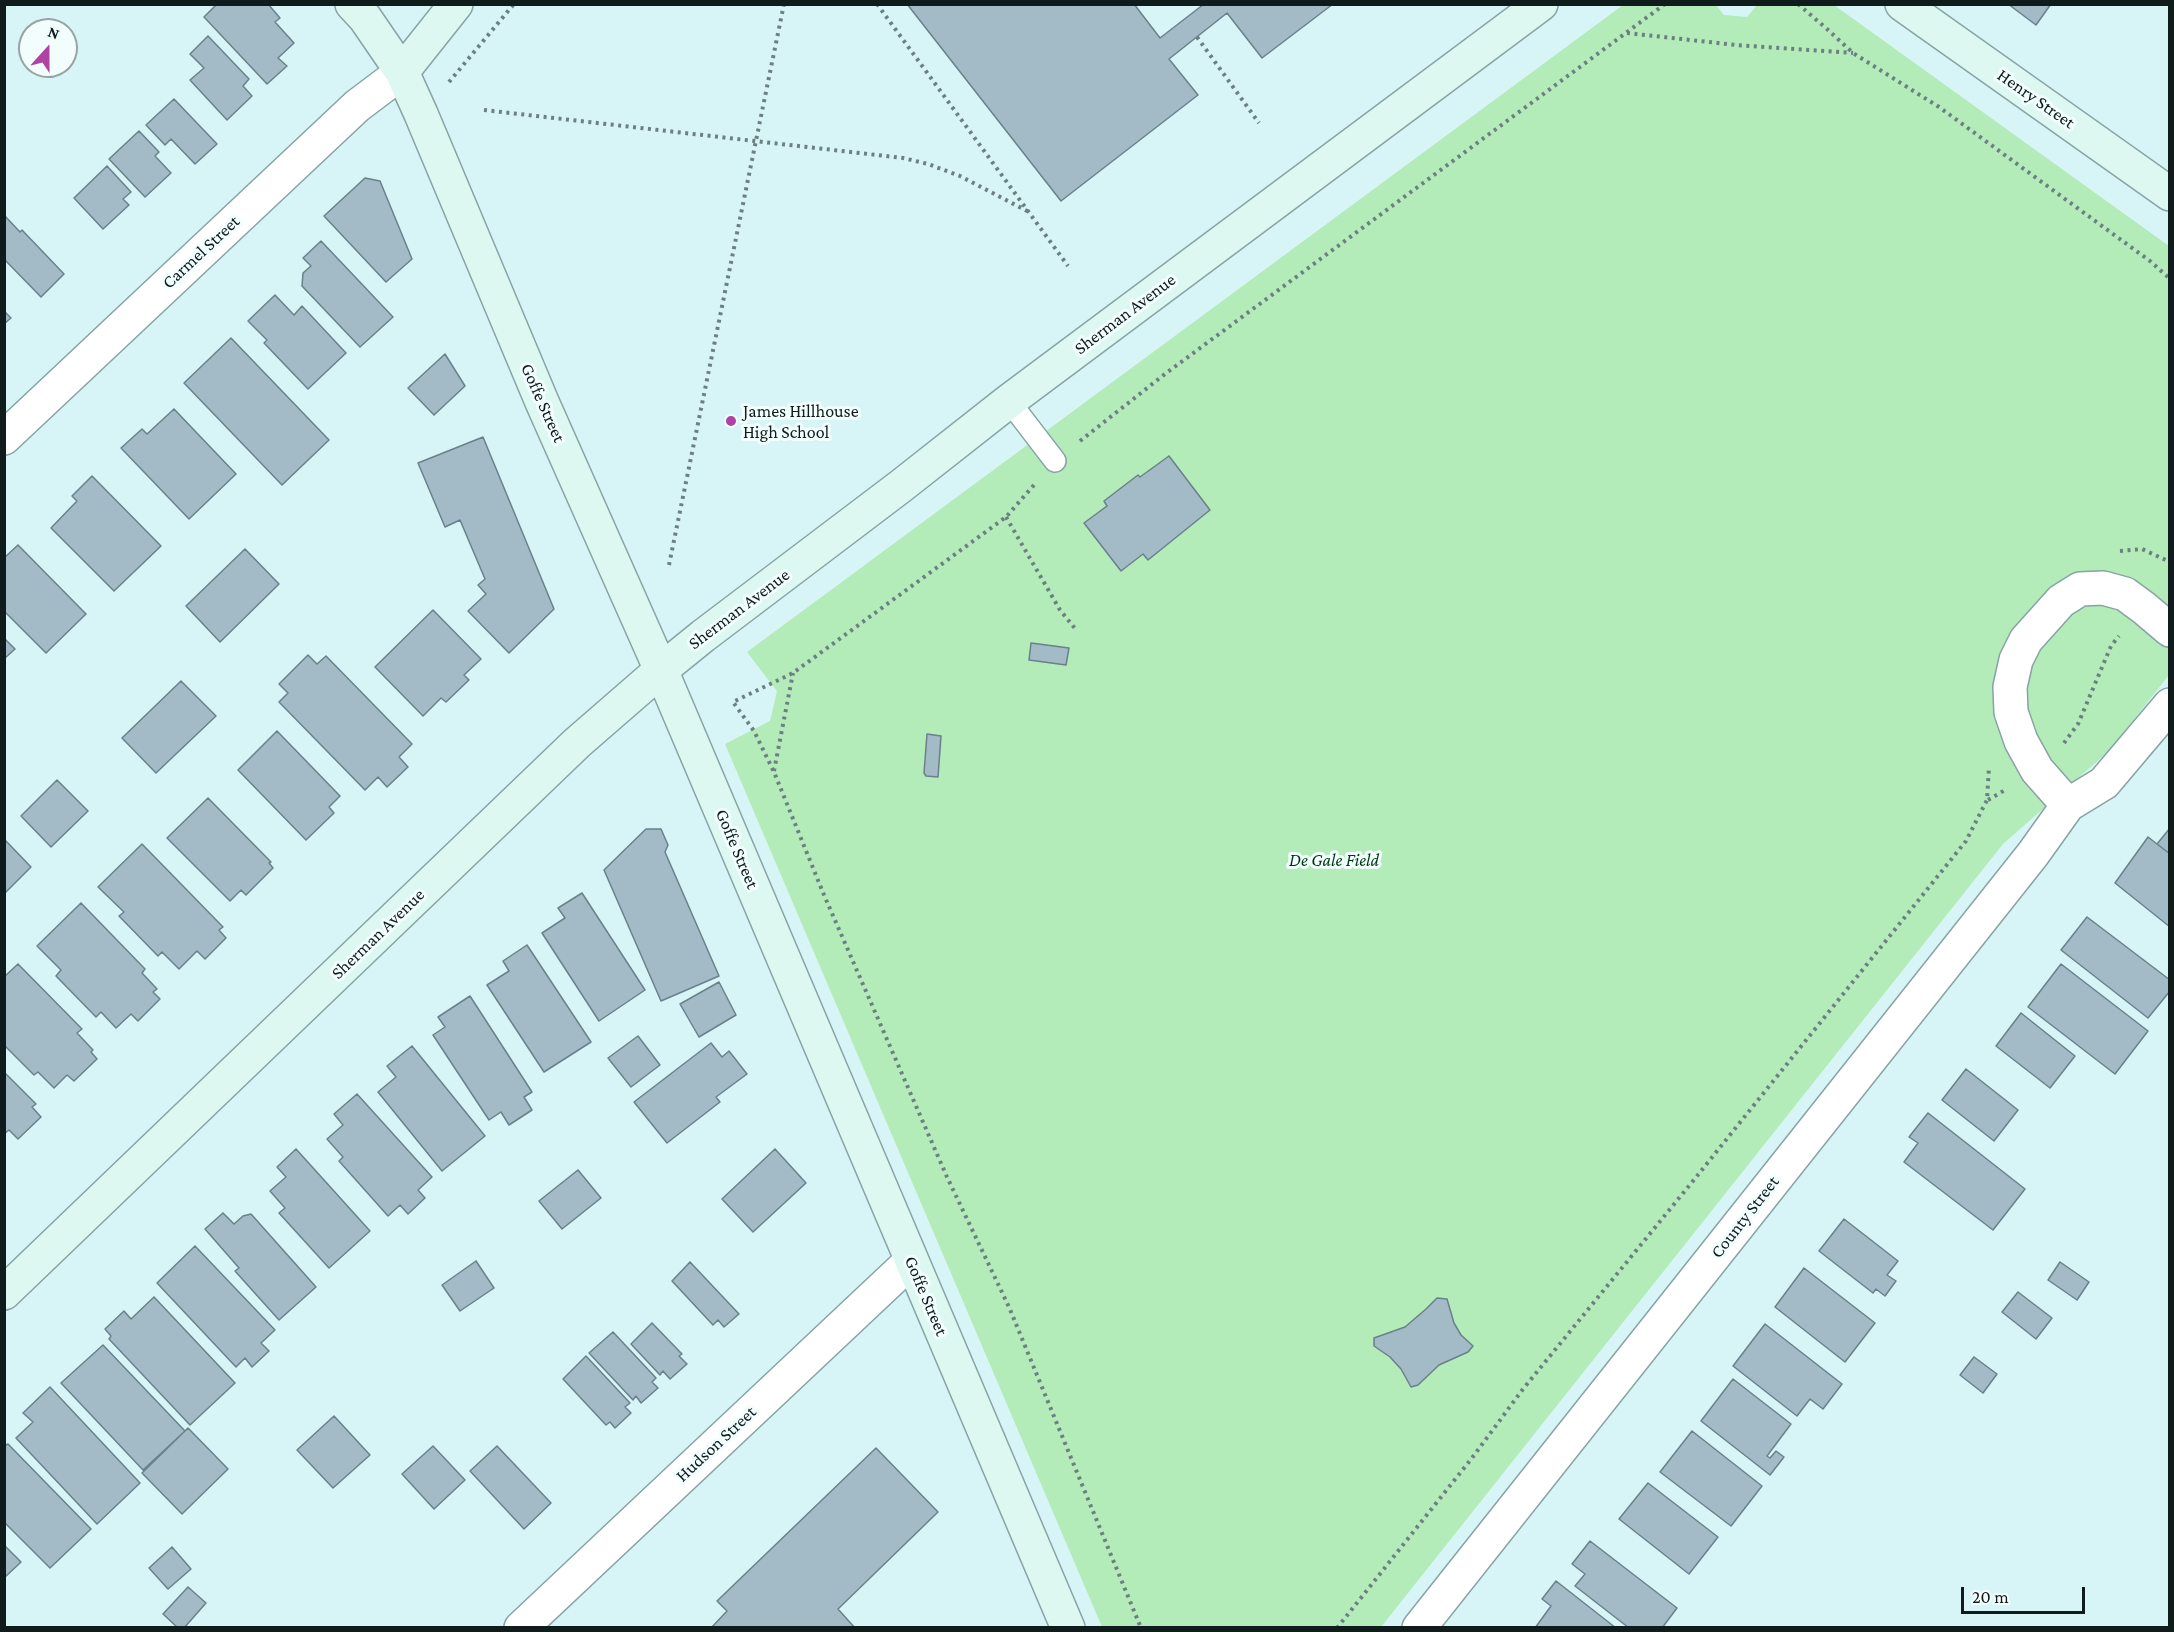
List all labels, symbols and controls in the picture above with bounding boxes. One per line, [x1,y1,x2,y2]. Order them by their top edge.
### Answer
north arrow [18,18,78,78]
text: N [46,23,62,42]
street label: Henry Street [1993,64,2079,134]
street label: Carmel Street [158,211,244,293]
street label: Sherman Avenue [1070,269,1180,359]
street label: Goffe Street [516,360,570,446]
place label: James Hillhouse High School [743,400,859,442]
marker: James Hillhouse High School [724,414,738,428]
street label: Sherman Avenue [684,564,794,654]
street label: Goffe Street [711,806,763,892]
park label: De Gale Field [1289,849,1379,871]
street label: Sherman Avenue [327,884,429,984]
street label: County Street [1706,1172,1784,1262]
street label: Goffe Street [900,1253,952,1339]
street label: Hudson Street [671,1401,761,1487]
scale bar [1964,1575,2088,1613]
text: 20 m [1972,1587,2009,1607]

